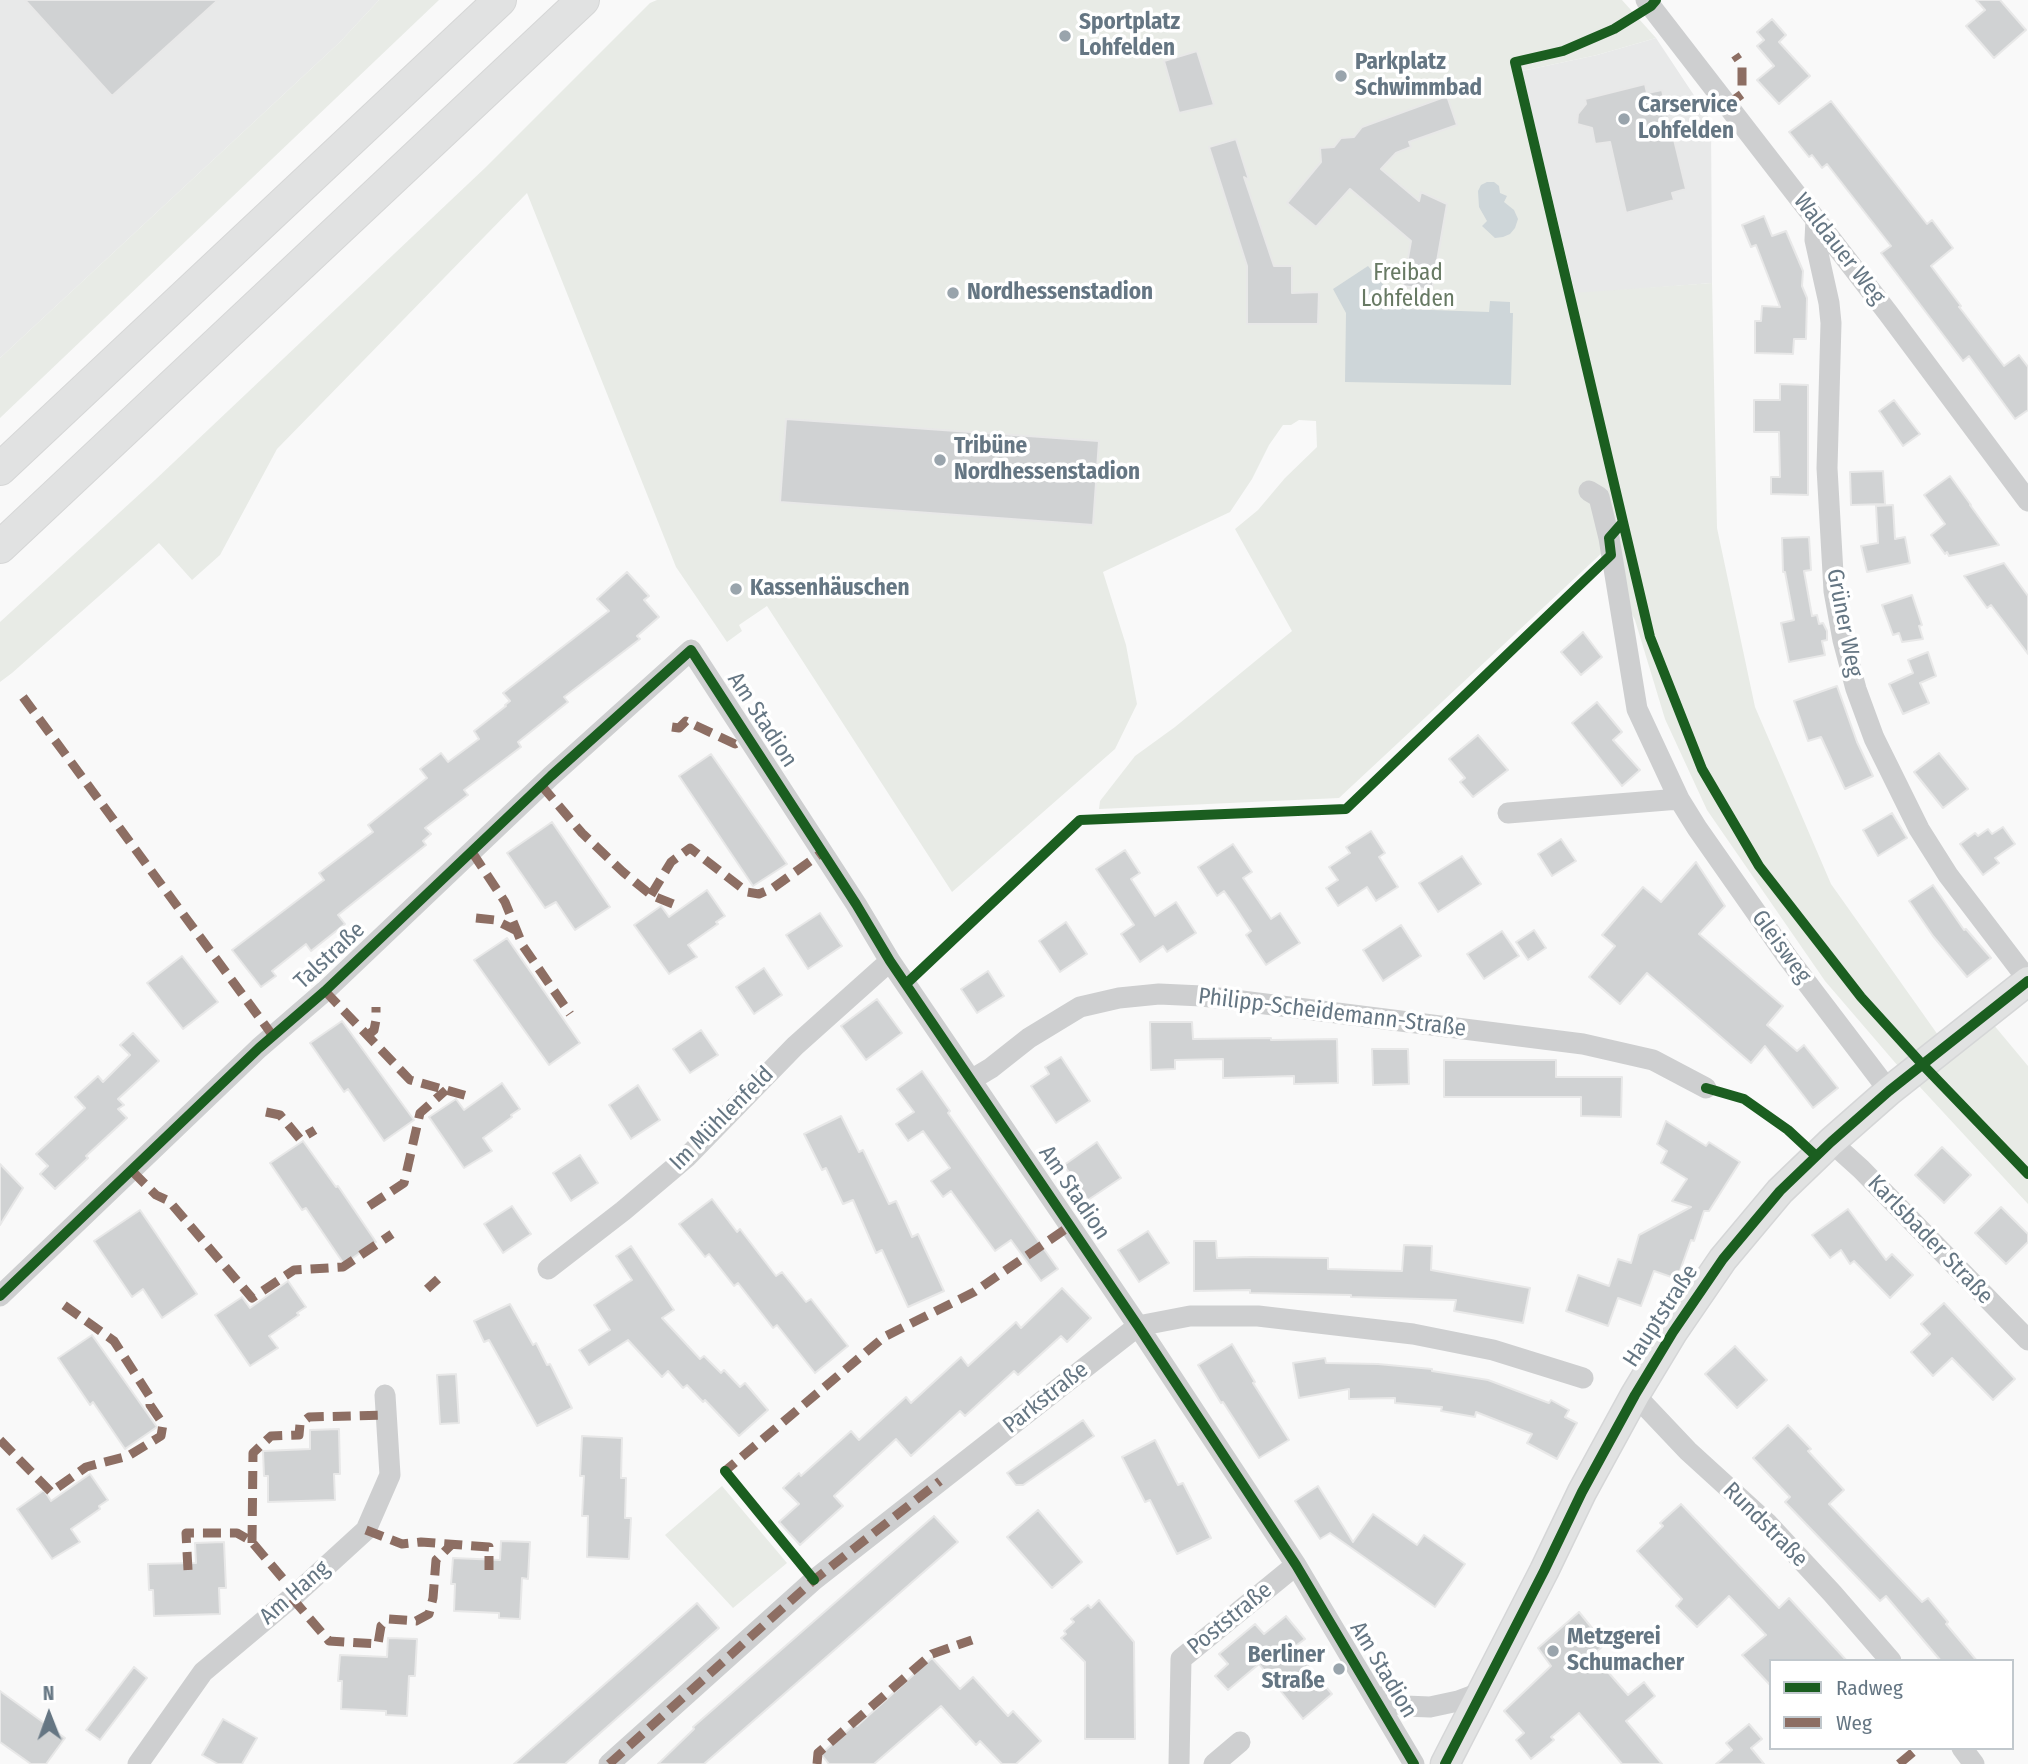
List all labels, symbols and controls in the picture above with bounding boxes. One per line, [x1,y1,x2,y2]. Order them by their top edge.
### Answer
place label: Sportplatz Lohfelden [1079,9,1180,63]
marker: Sportplatz Lohfelden [1057,28,1073,44]
place label: Parkplatz Schwimmbad [1355,49,1482,103]
marker: Parkplatz Schwimmbad [1333,68,1349,84]
place label: Carservice Lohfelden [1638,92,1738,146]
marker: Carservice Lohfelden [1616,111,1632,127]
street label: Waldauer Weg [1787,188,1891,310]
park label: Freibad Lohfelden [1361,260,1455,314]
place label: Nordhessenstadion [967,279,1153,307]
marker: Nordhessenstadion [945,285,961,301]
place label: Tribüne Nordhessenstadion [954,433,1140,487]
marker: Tribüne Nordhessenstadion [932,452,948,468]
street label: Grüner Weg [1820,567,1868,679]
place label: Kassenhäuschen [750,575,909,603]
marker: Kassenhäuschen [728,581,744,597]
street label: Am Stadion [721,667,803,773]
street label: Gleisweg [1745,905,1817,989]
street label: Talstraße [289,917,371,995]
street label: Philipp-Scheidemann-Straße [1197,983,1467,1043]
street label: Im Mühlenfeld [664,1061,780,1177]
street label: Am Stadion [1032,1141,1116,1245]
street label: Karlsbader Straße [1861,1170,1999,1310]
street label: Hauptstraße [1618,1260,1704,1372]
street label: Parkstraße [998,1356,1094,1440]
street label: Rundstraße [1717,1477,1813,1573]
street label: Am Hang [255,1555,335,1631]
street label: Poststraße [1182,1577,1278,1661]
street label: Am Stadion [1343,1617,1423,1723]
place label: Metzgerei Schumacher [1567,1624,1684,1678]
place label: Berliner Straße [1248,1642,1325,1696]
marker: Metzgerei Schumacher [1545,1643,1561,1659]
legend [1769,1659,2014,1750]
marker: Berliner Straße [1331,1661,1347,1677]
text: Radweg [1836,1675,1903,1701]
north arrow [14,1680,84,1750]
text: N [43,1682,55,1705]
text: Weg [1836,1710,1872,1736]

